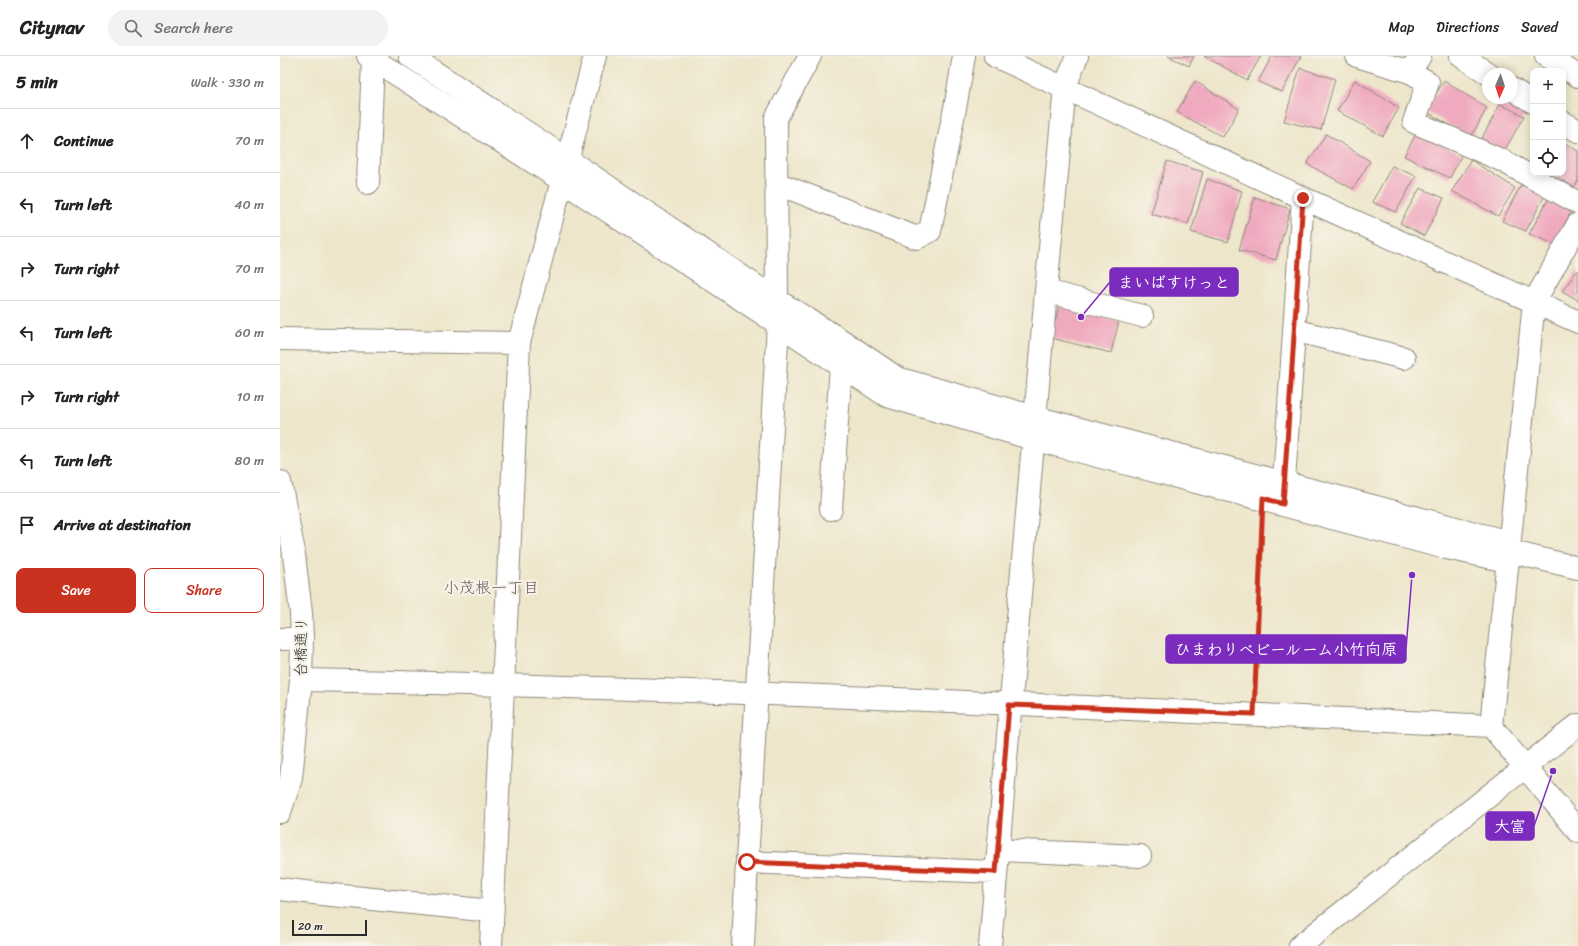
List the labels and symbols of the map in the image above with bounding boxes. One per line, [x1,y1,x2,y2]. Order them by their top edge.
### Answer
north arrow [1482,68,1518,104]
route end [1294,189,1312,207]
callout: まいばすけっと [1110,268,1238,296]
text: まいばすけっと [1118,268,1230,297]
district label: 小茂根一丁目 [443,573,539,602]
street label: 台橋通り [288,617,314,677]
callout: ひまわりベビールーム小竹向原 [1166,635,1406,663]
text: ひまわりベビールーム小竹向原 [1175,635,1397,664]
callout: 大富 [1486,812,1534,840]
text: 大富 [1494,812,1526,841]
route start [738,853,756,871]
scale bar [292,918,367,937]

